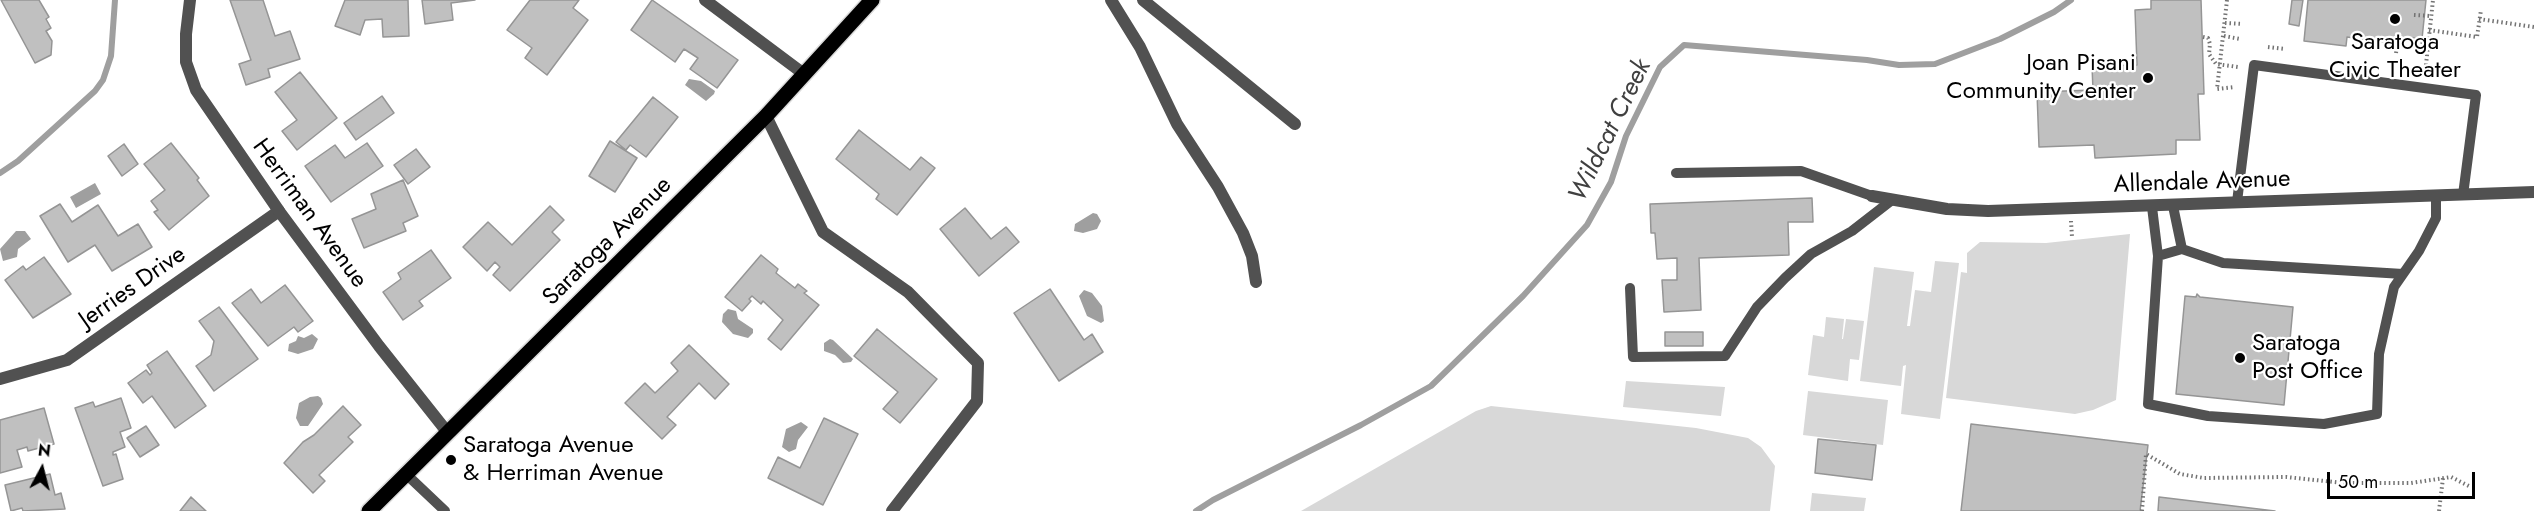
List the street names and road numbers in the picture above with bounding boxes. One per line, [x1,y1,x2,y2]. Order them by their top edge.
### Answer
street label: Herriman Avenue [245,134,373,294]
street label: Allendale Avenue [2113,166,2291,200]
street label: Saratoga Avenue [538,172,678,312]
street label: Jerries Drive [74,241,192,335]

